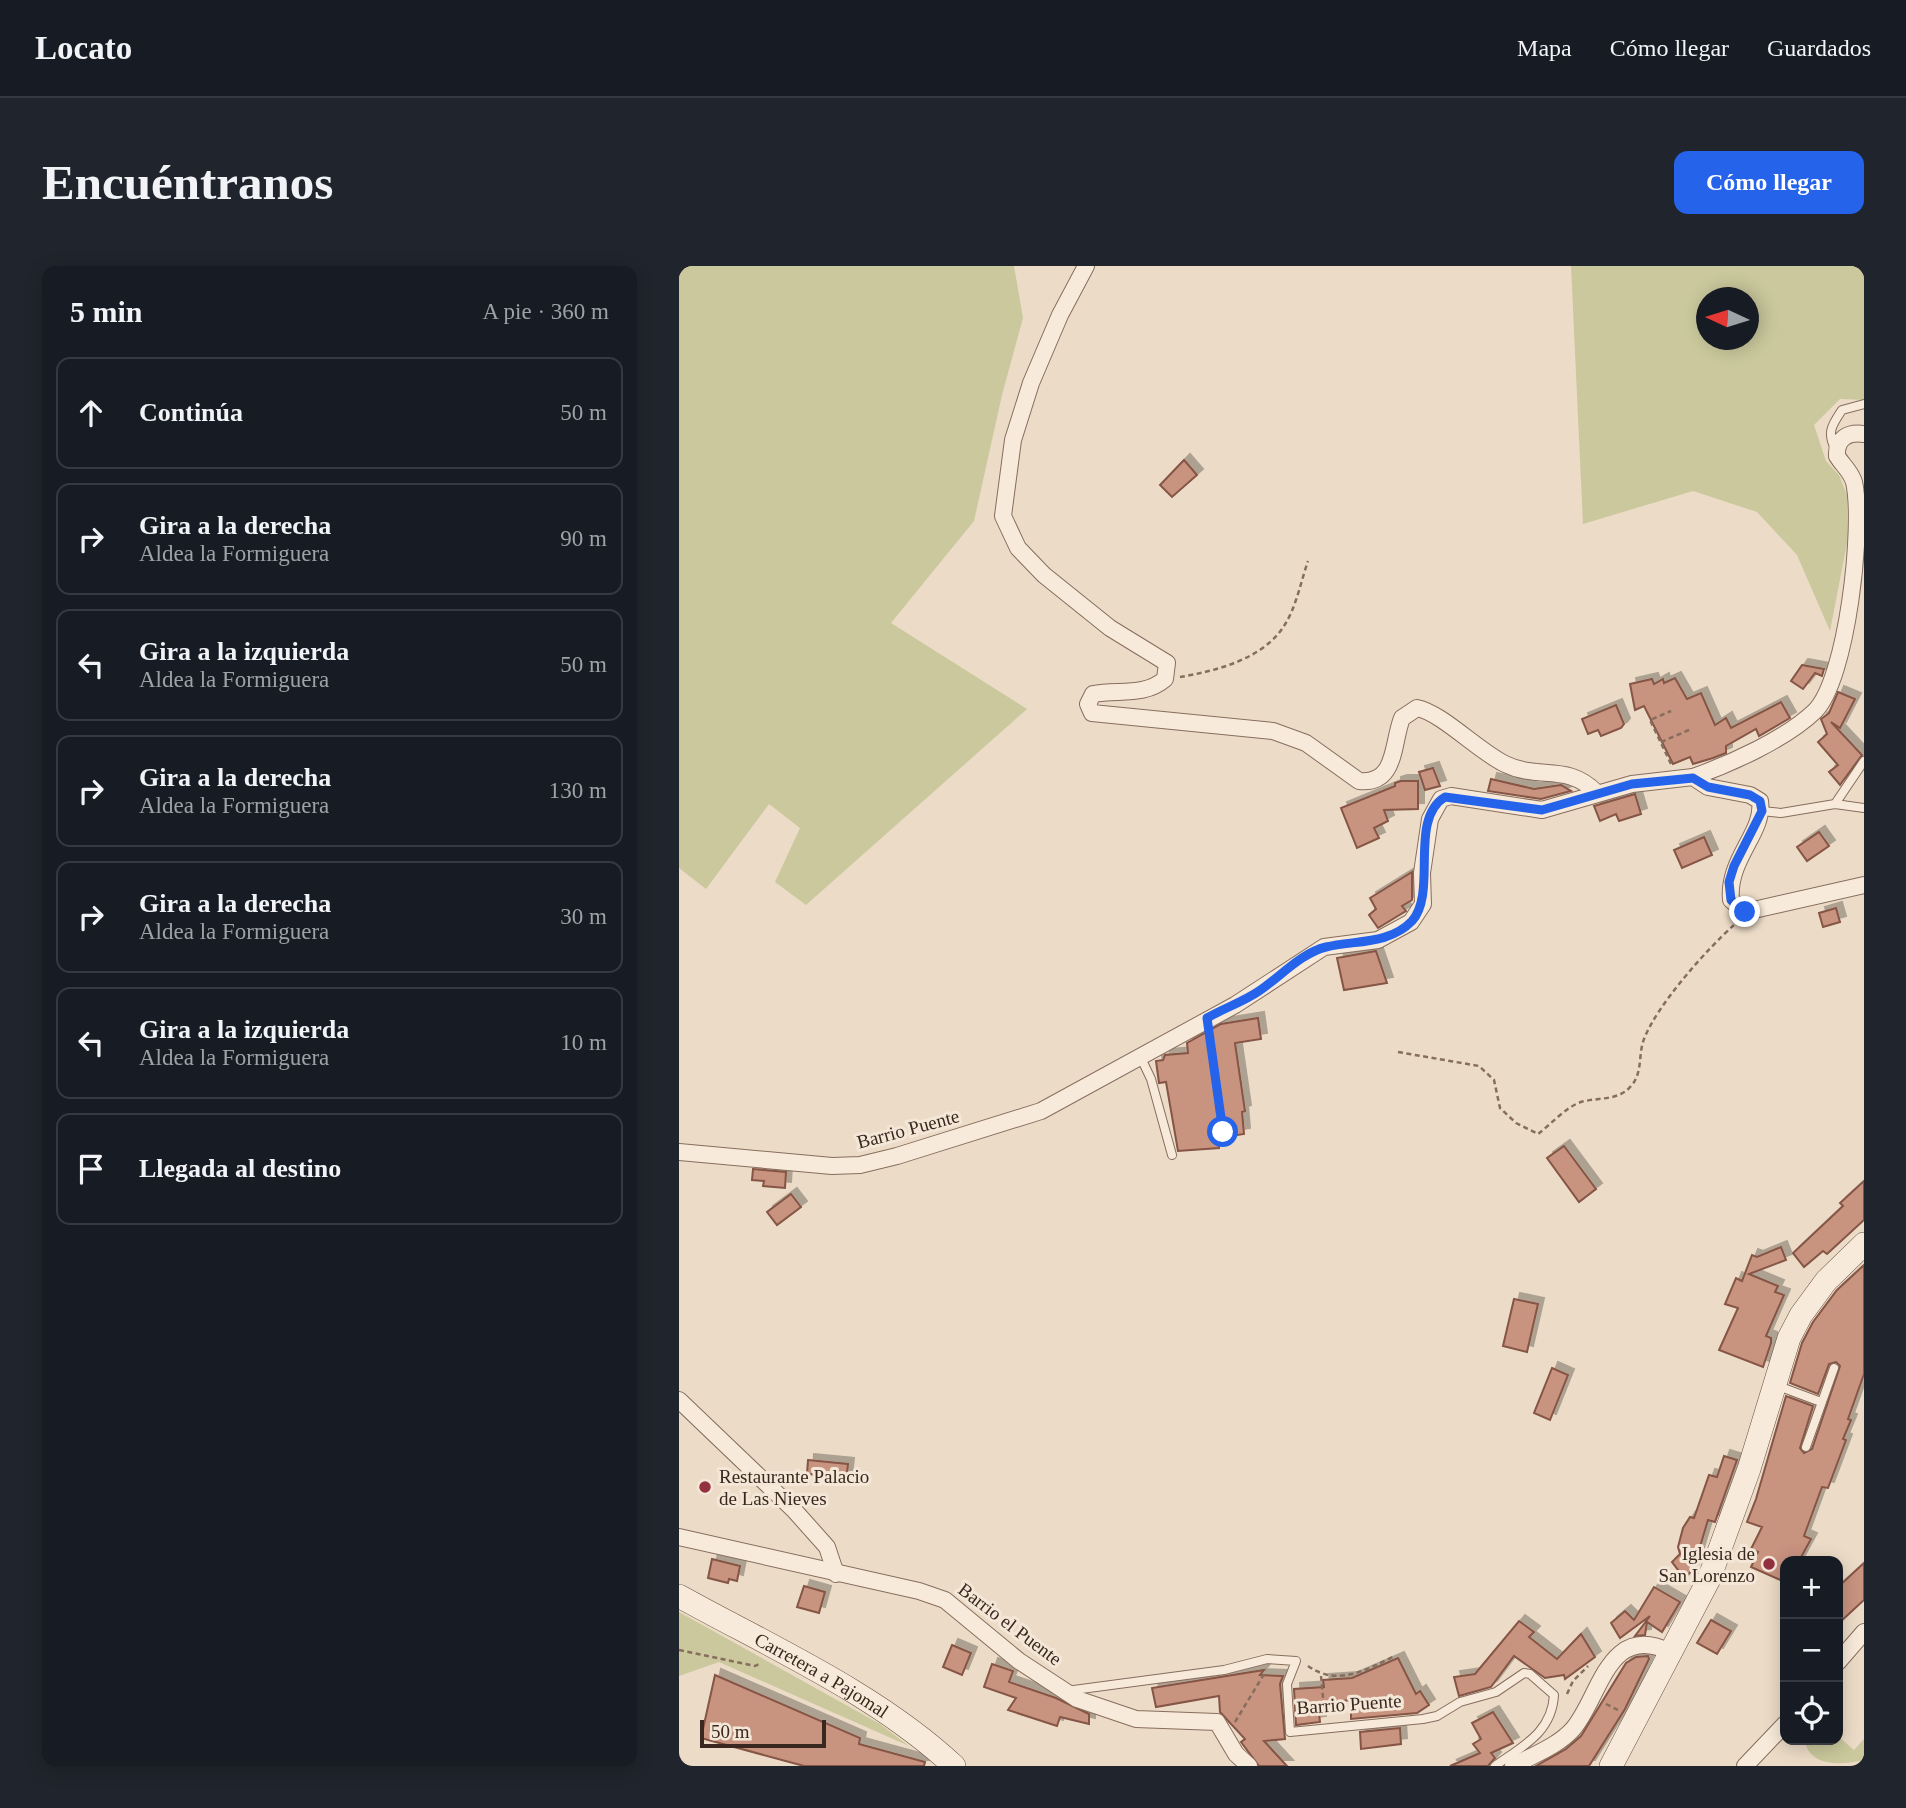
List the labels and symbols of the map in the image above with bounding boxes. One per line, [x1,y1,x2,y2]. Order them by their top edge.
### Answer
north arrow [1696,287,1759,350]
route end [1729,896,1760,927]
street label: Barrio Puente [855,1105,961,1153]
route start [1207,1116,1238,1147]
place label: Restaurante Palacio de Las Nieves [719,1466,869,1509]
marker: Restaurante Palacio de Las Nieves [697,1479,713,1495]
place label: Iglesia de San Lorenzo [1658,1543,1755,1586]
marker: Iglesia de San Lorenzo [1761,1556,1777,1572]
street label: Barrio el Puente [954,1578,1066,1670]
street label: Carretera a Pajomal [751,1628,893,1722]
street label: Barrio Puente [1296,1690,1402,1718]
scale bar [700,1717,826,1749]

